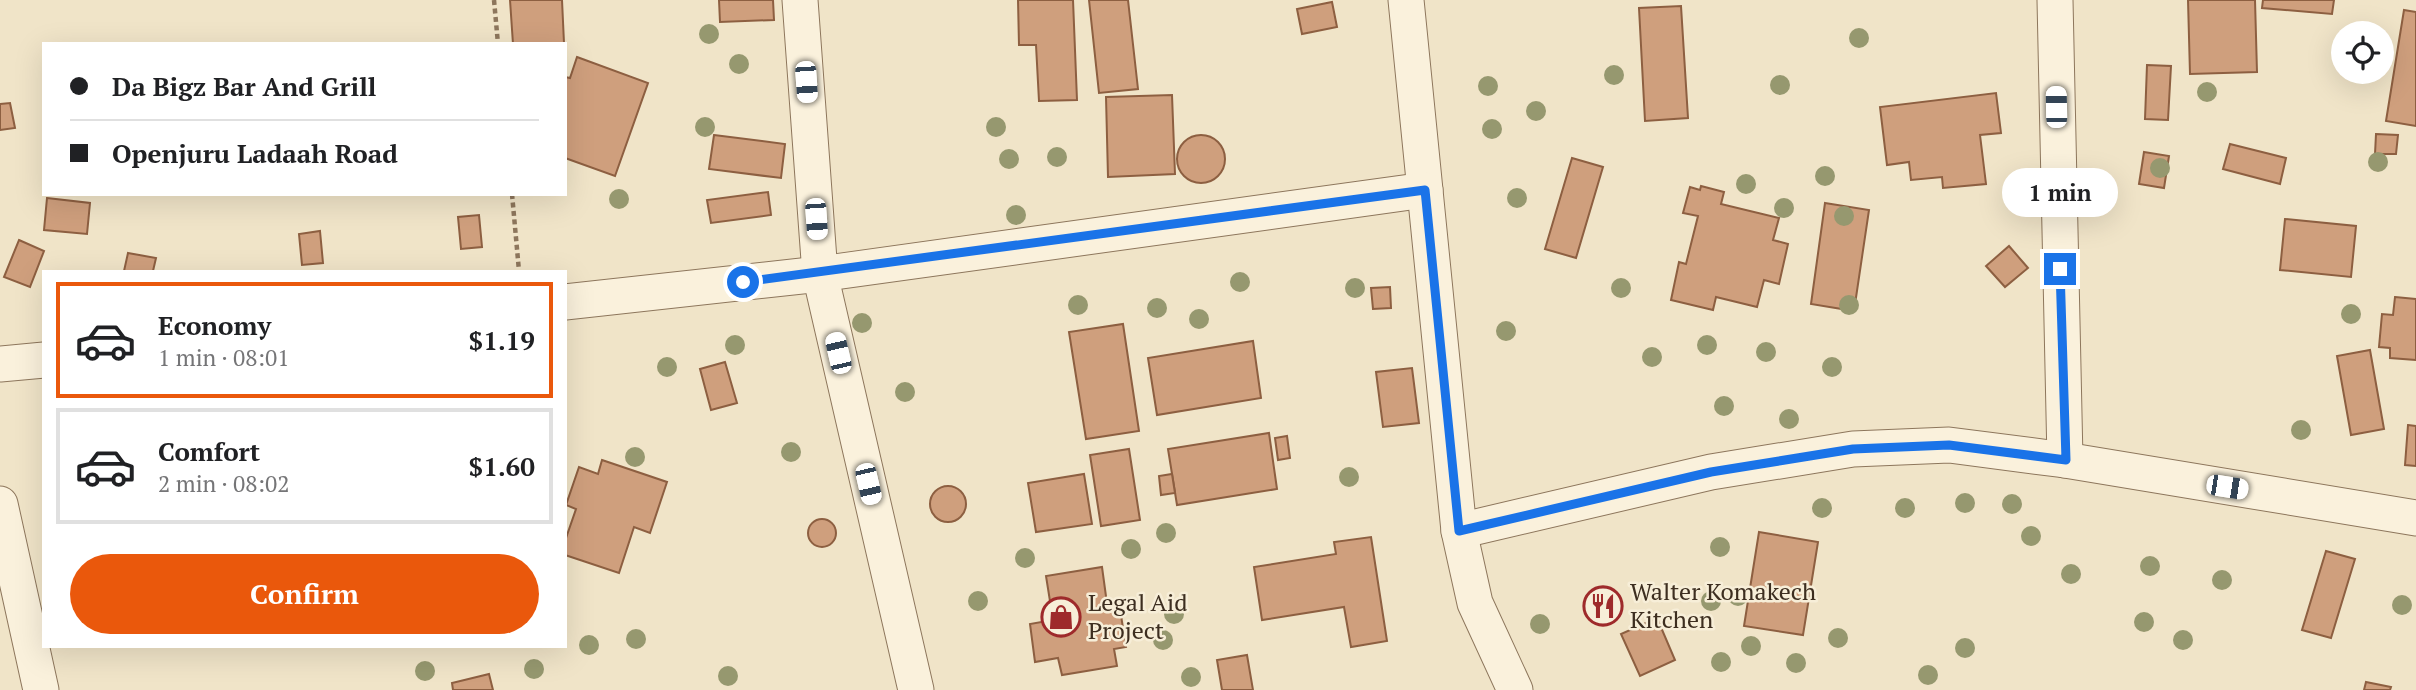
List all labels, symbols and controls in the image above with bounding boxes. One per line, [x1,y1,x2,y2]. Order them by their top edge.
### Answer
map controls [2331,21,2394,84]
button: locate [2331,21,2394,84]
car [795,60,818,104]
text: Da Bigz Bar And Grill [112,69,376,103]
car [2046,86,2067,128]
text: Openjuru Ladaah Road [112,136,398,170]
callout: 1 min [2002,168,2118,216]
text: 1 min [2029,177,2091,208]
car [805,197,828,241]
route end [2044,253,2076,285]
route start [727,266,759,298]
text: Economy [158,308,271,342]
icon: car [74,309,137,372]
text: $1.19 [469,323,535,357]
car [824,330,853,376]
text: 1 min · 08:01 [158,342,290,373]
text: Comfort [158,434,260,468]
icon: car [74,435,137,498]
text: $1.60 [469,449,535,483]
car [854,461,883,507]
text: 2 min · 08:02 [158,468,290,499]
car [2205,473,2250,501]
button: Confirm [70,554,539,634]
place label: Walter Komakech Kitchen [1630,575,1816,635]
restaurant icon: Walter Komakech Kitchen [1582,585,1624,627]
place label: Legal Aid Project [1088,586,1188,646]
shop icon: Legal Aid Project [1040,596,1082,638]

